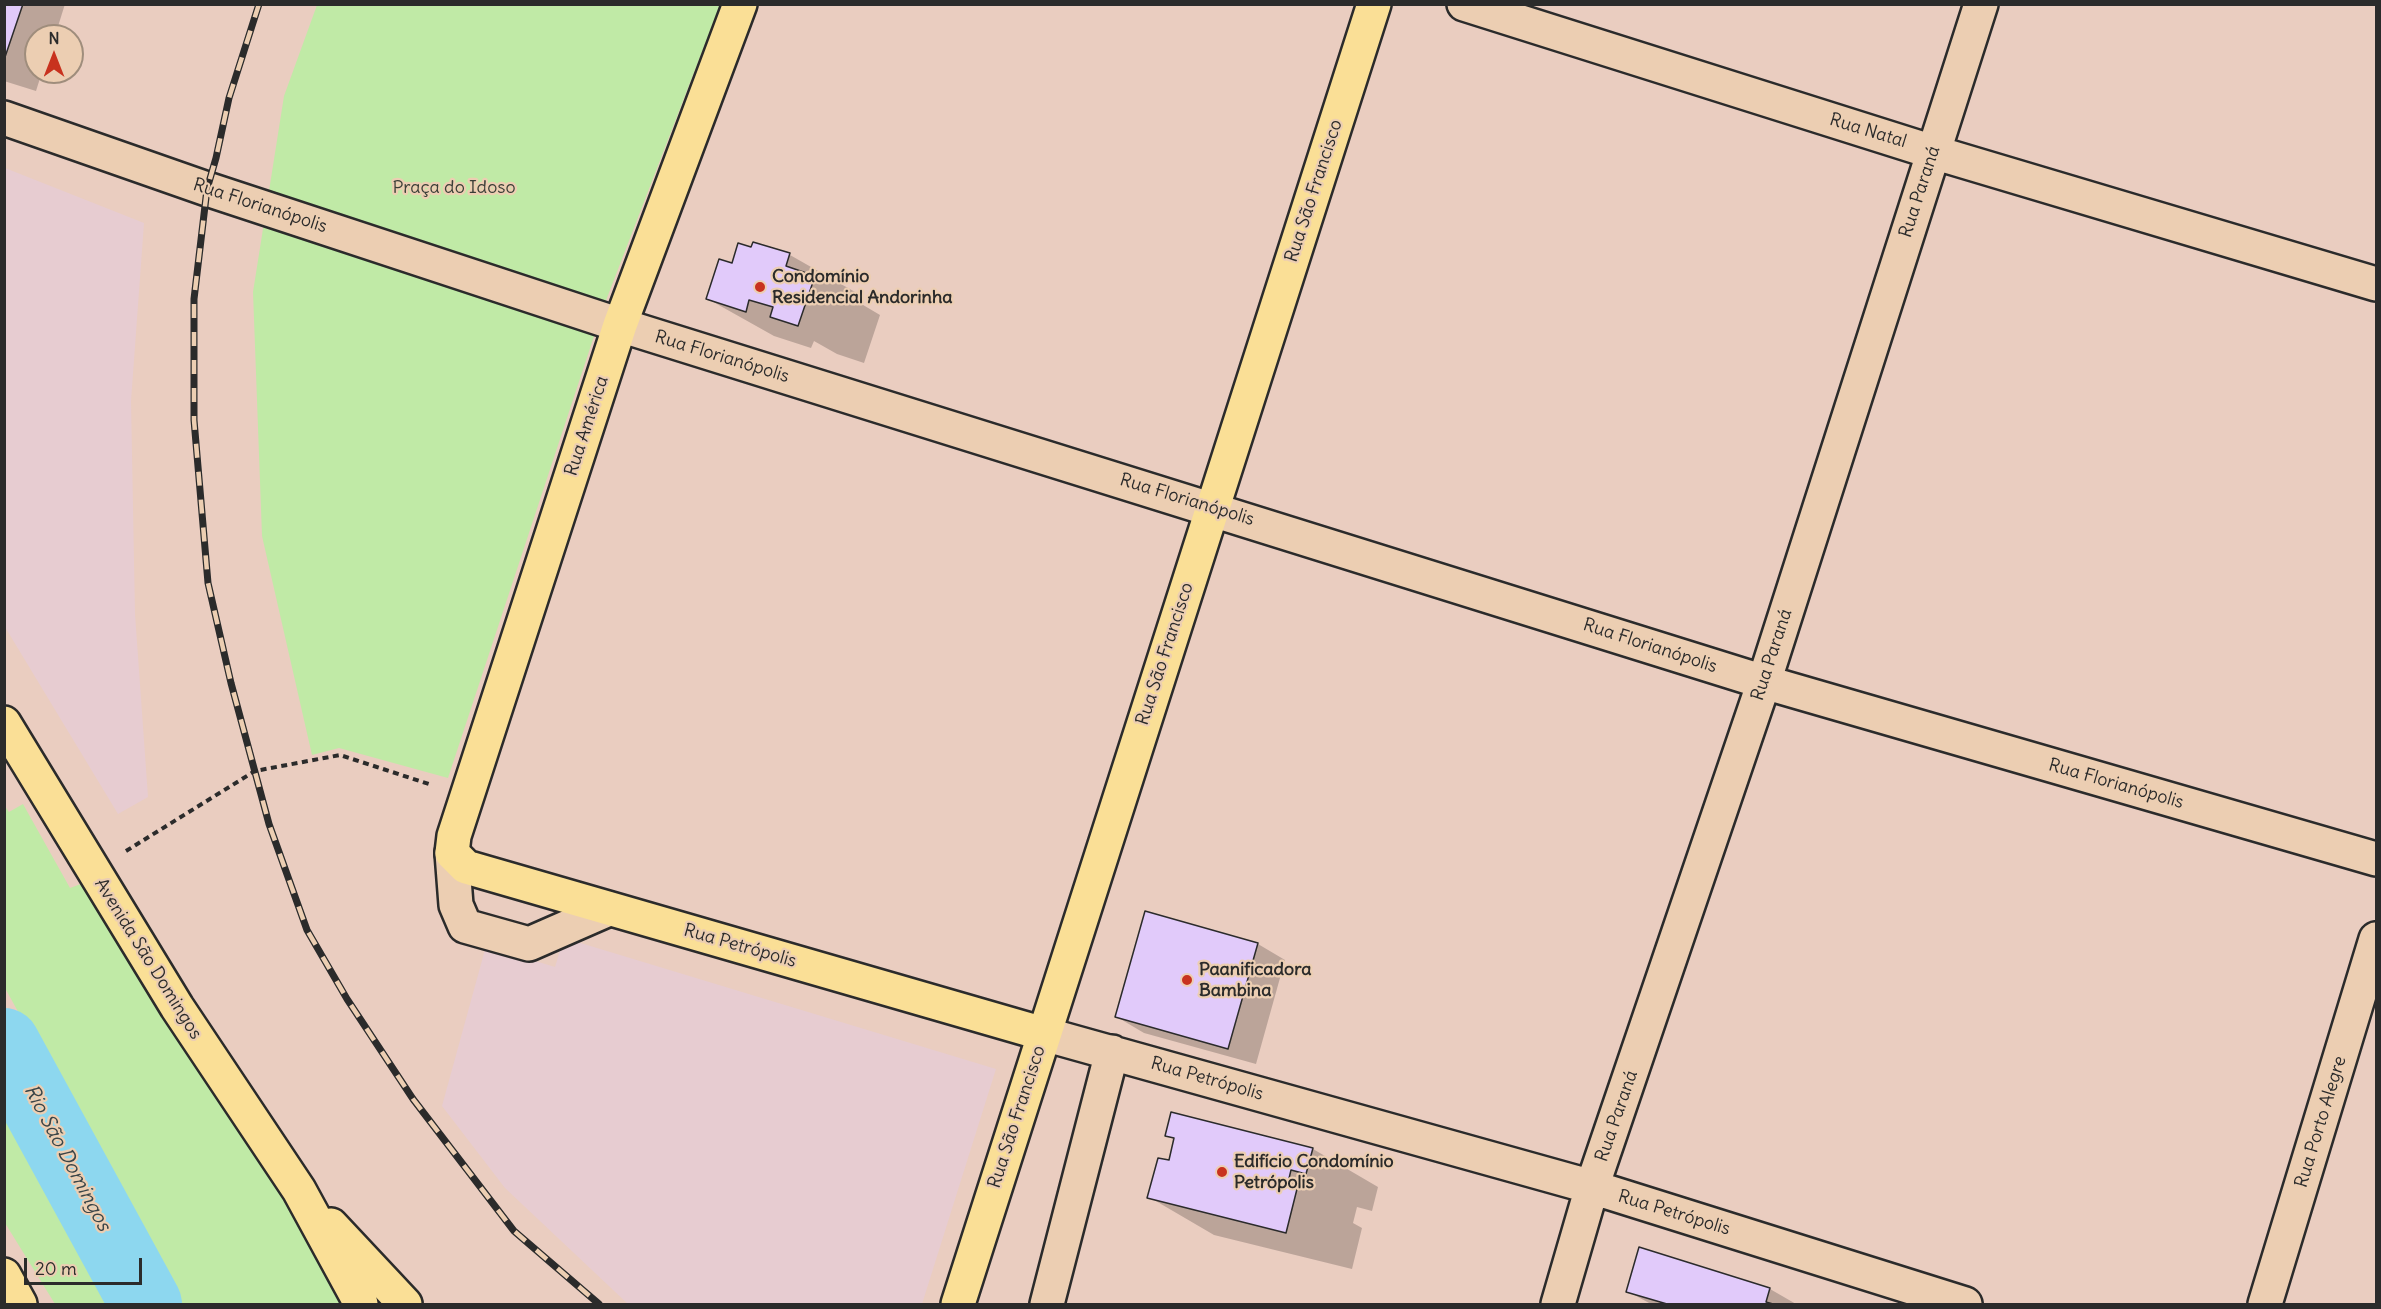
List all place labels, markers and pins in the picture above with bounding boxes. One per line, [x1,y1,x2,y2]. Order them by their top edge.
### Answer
place label: Condomínio Residencial Andorinha [772,266,953,308]
marker: Condomínio Residencial Andorinha [753,280,767,294]
place label: Paanificadora Bambina [1199,959,1312,1002]
marker: Paanificadora Bambina [1180,973,1194,987]
place label: Edifício Condomínio Petrópolis [1234,1151,1394,1194]
marker: Edifício Condomínio Petrópolis [1215,1165,1229,1179]

